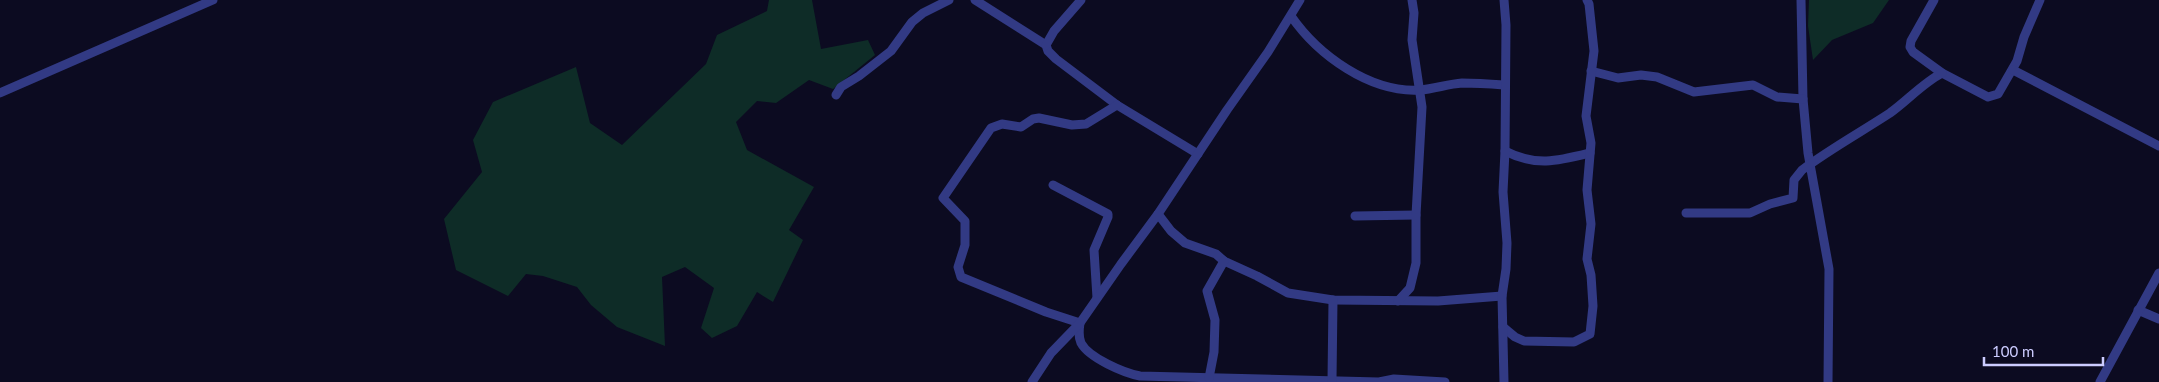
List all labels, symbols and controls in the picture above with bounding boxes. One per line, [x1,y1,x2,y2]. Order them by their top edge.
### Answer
scale bar [1984,334,2103,366]
text: 100 m [1992,342,2034,360]

